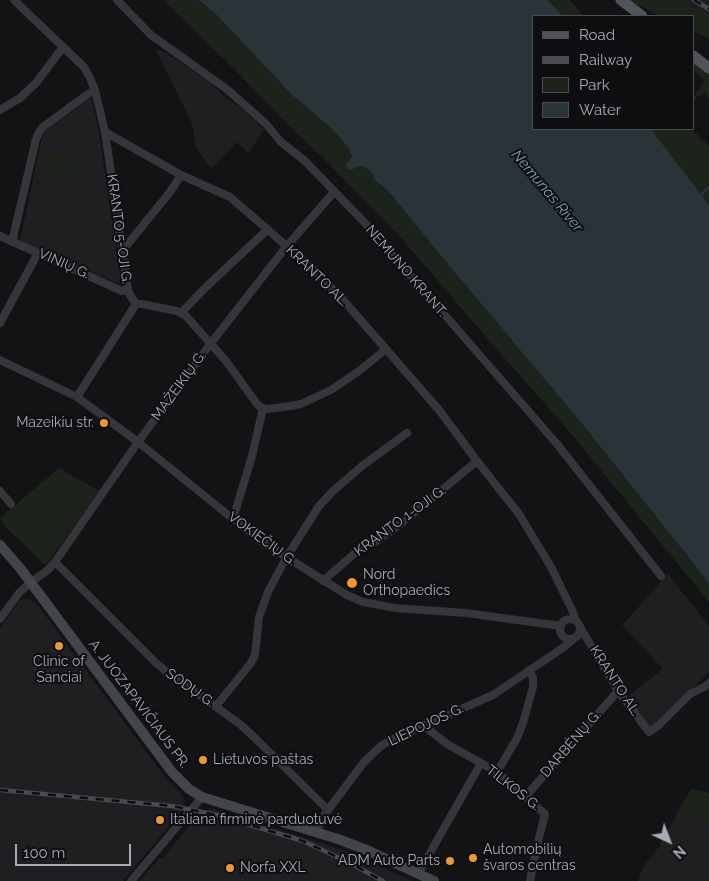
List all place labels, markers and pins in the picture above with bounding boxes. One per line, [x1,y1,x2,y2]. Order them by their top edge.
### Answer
place label: Mazeikiu str. [16,415,94,431]
marker: Mazeikiu str. [98,417,110,429]
place label: Nord Orthopaedics [363,567,450,600]
marker: Nord Orthopaedics [345,576,359,590]
marker: Clinic of Sanciai [53,640,65,652]
place label: Clinic of Sanciai [33,654,85,686]
place label: Lietuvos paštas [213,752,313,768]
marker: Lietuvos paštas [197,754,209,766]
place label: Italiana firminė parduotuvė [170,812,342,828]
marker: Italiana firminė parduotuvė [154,814,166,826]
place label: Automobilių švaros centras [483,842,576,874]
marker: Automobilių švaros centras [467,852,479,864]
place label: ADM Auto Parts [338,853,440,869]
marker: ADM Auto Parts [444,855,456,867]
place label: Norfa XXL [240,860,306,876]
marker: Norfa XXL [224,862,236,874]

